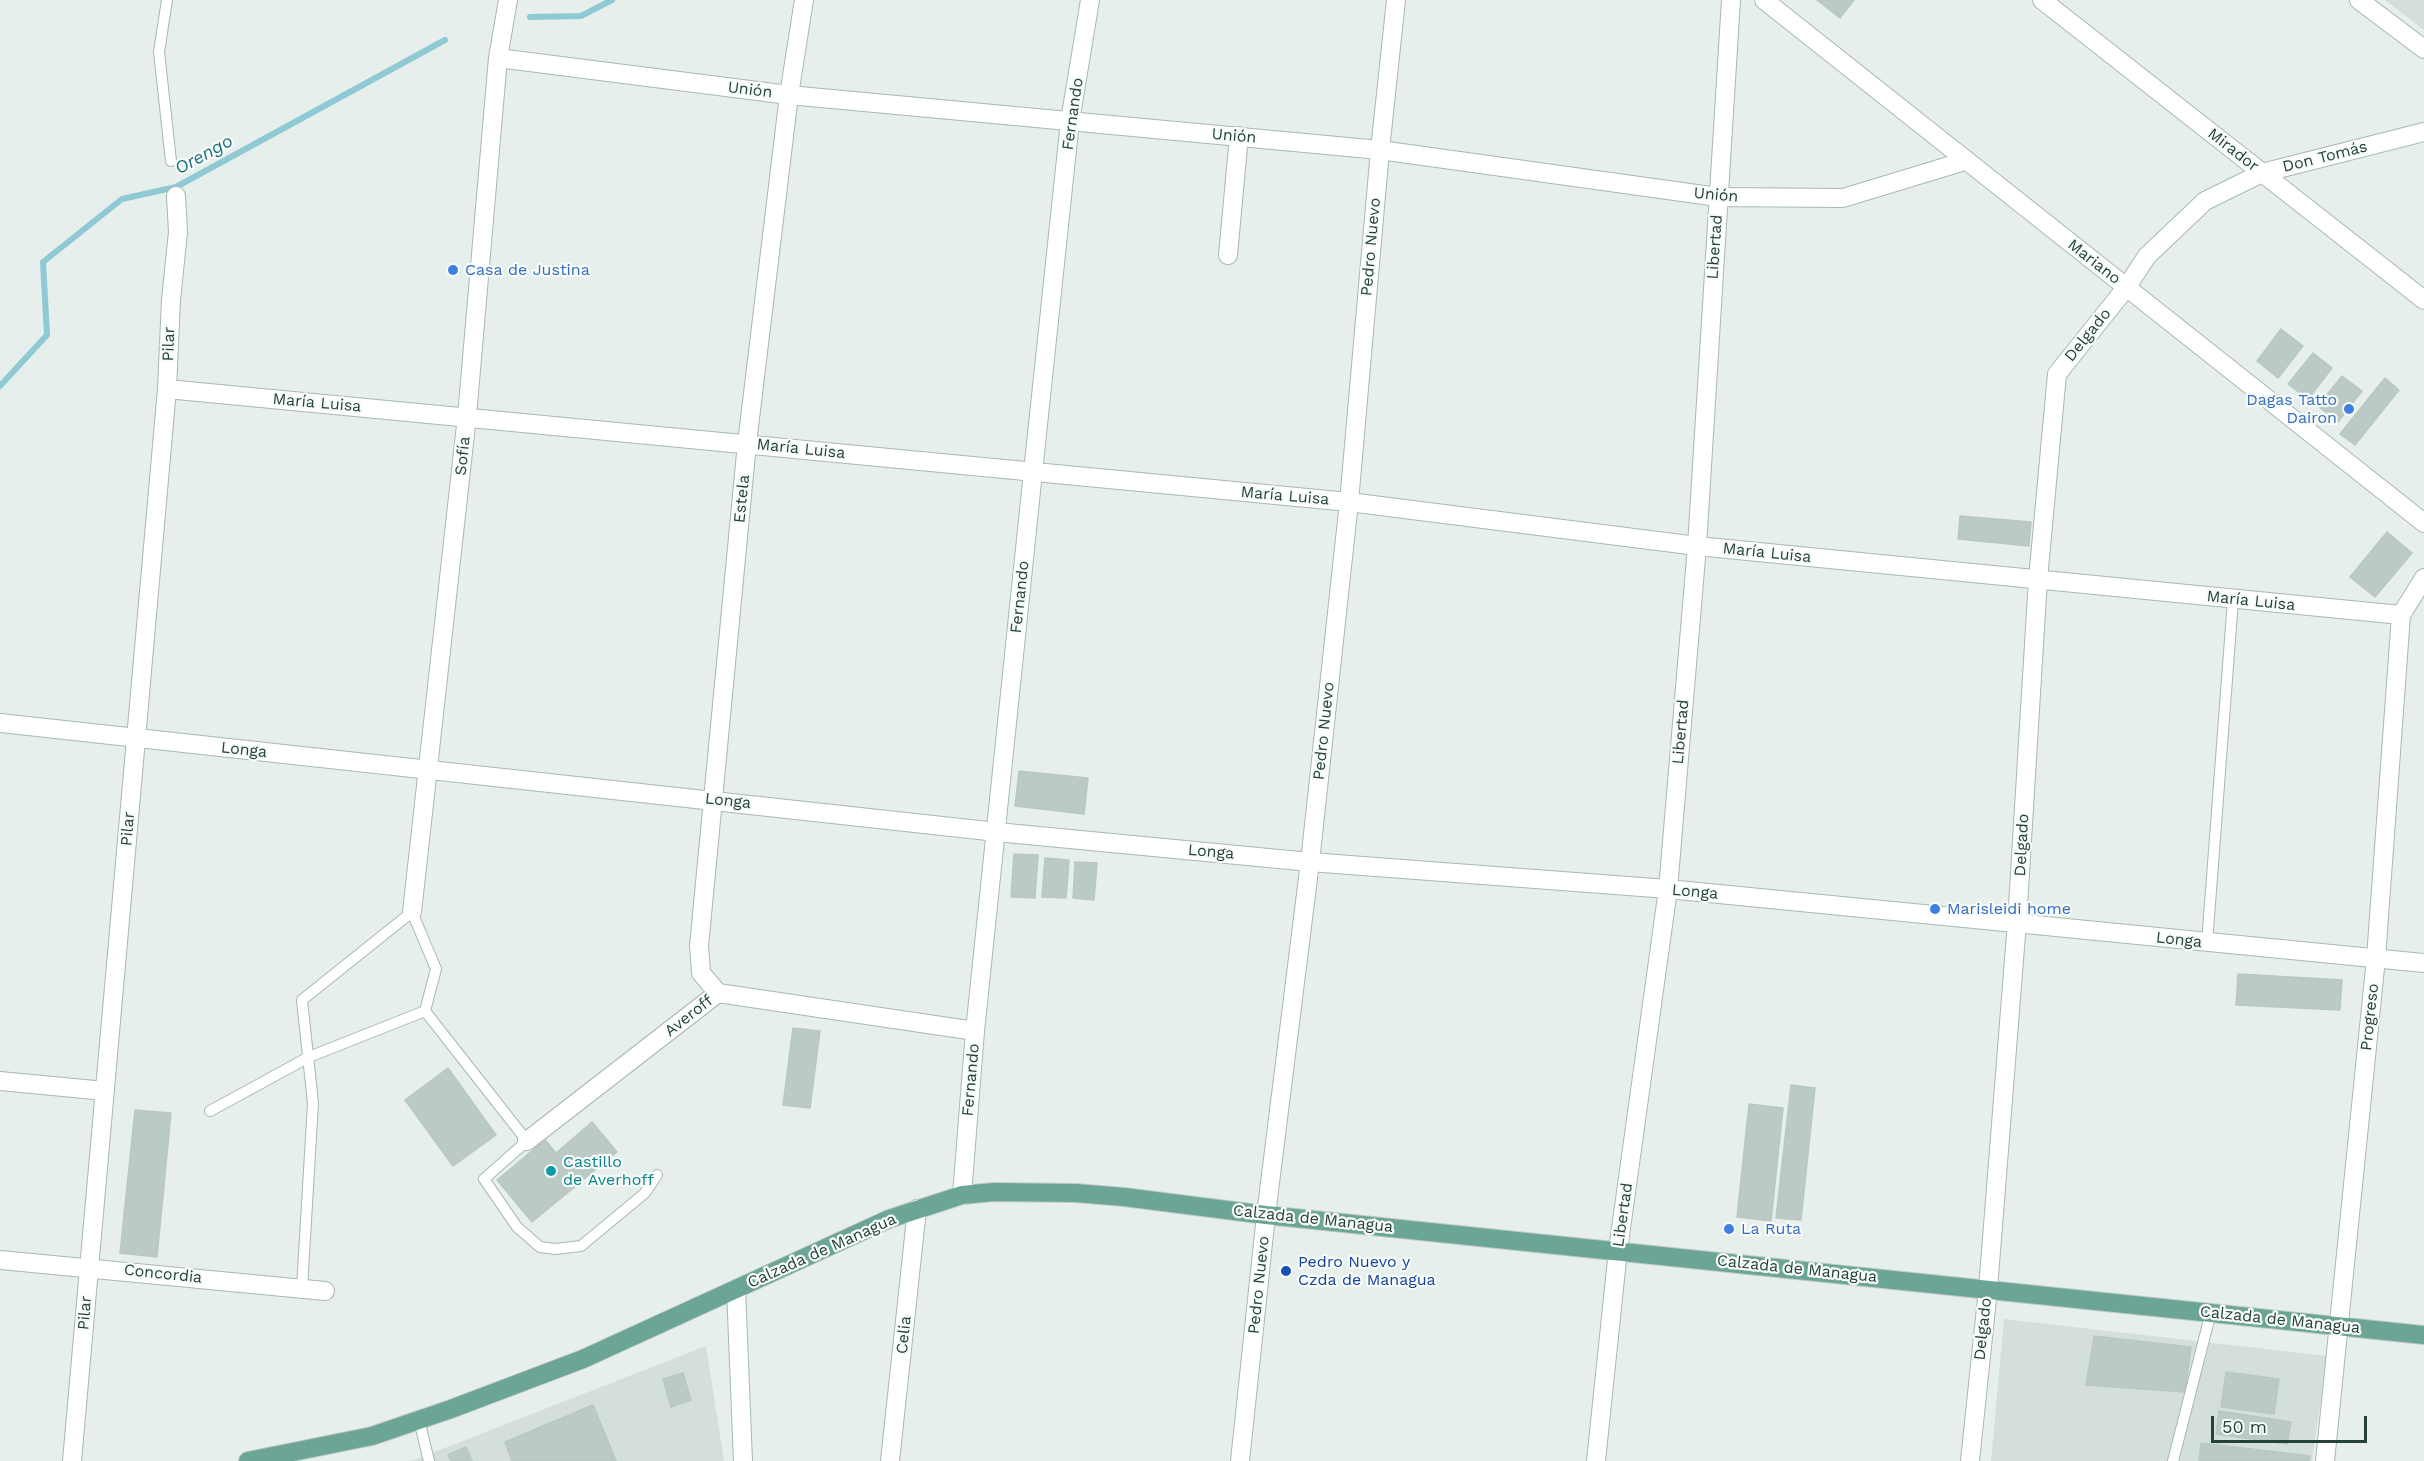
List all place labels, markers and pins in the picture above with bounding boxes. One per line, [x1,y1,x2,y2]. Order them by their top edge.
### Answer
place label: Casa de Justina [465,260,590,280]
marker: Casa de Justina [446,263,460,277]
place label: Dagas Tatto Dairon [2246,390,2337,428]
marker: Dagas Tatto Dairon [2342,402,2356,416]
place label: Marisleidi home [1947,899,2071,919]
marker: Marisleidi home [1928,902,1942,916]
place label: Castillo de Averhoff [563,1152,654,1190]
marker: Castillo de Averhoff [544,1164,558,1178]
place label: La Ruta [1741,1219,1801,1239]
marker: La Ruta [1722,1222,1736,1236]
place label: Pedro Nuevo y Czda de Managua [1298,1252,1436,1290]
marker: Pedro Nuevo y Czda de Managua [1279,1264,1293,1278]

